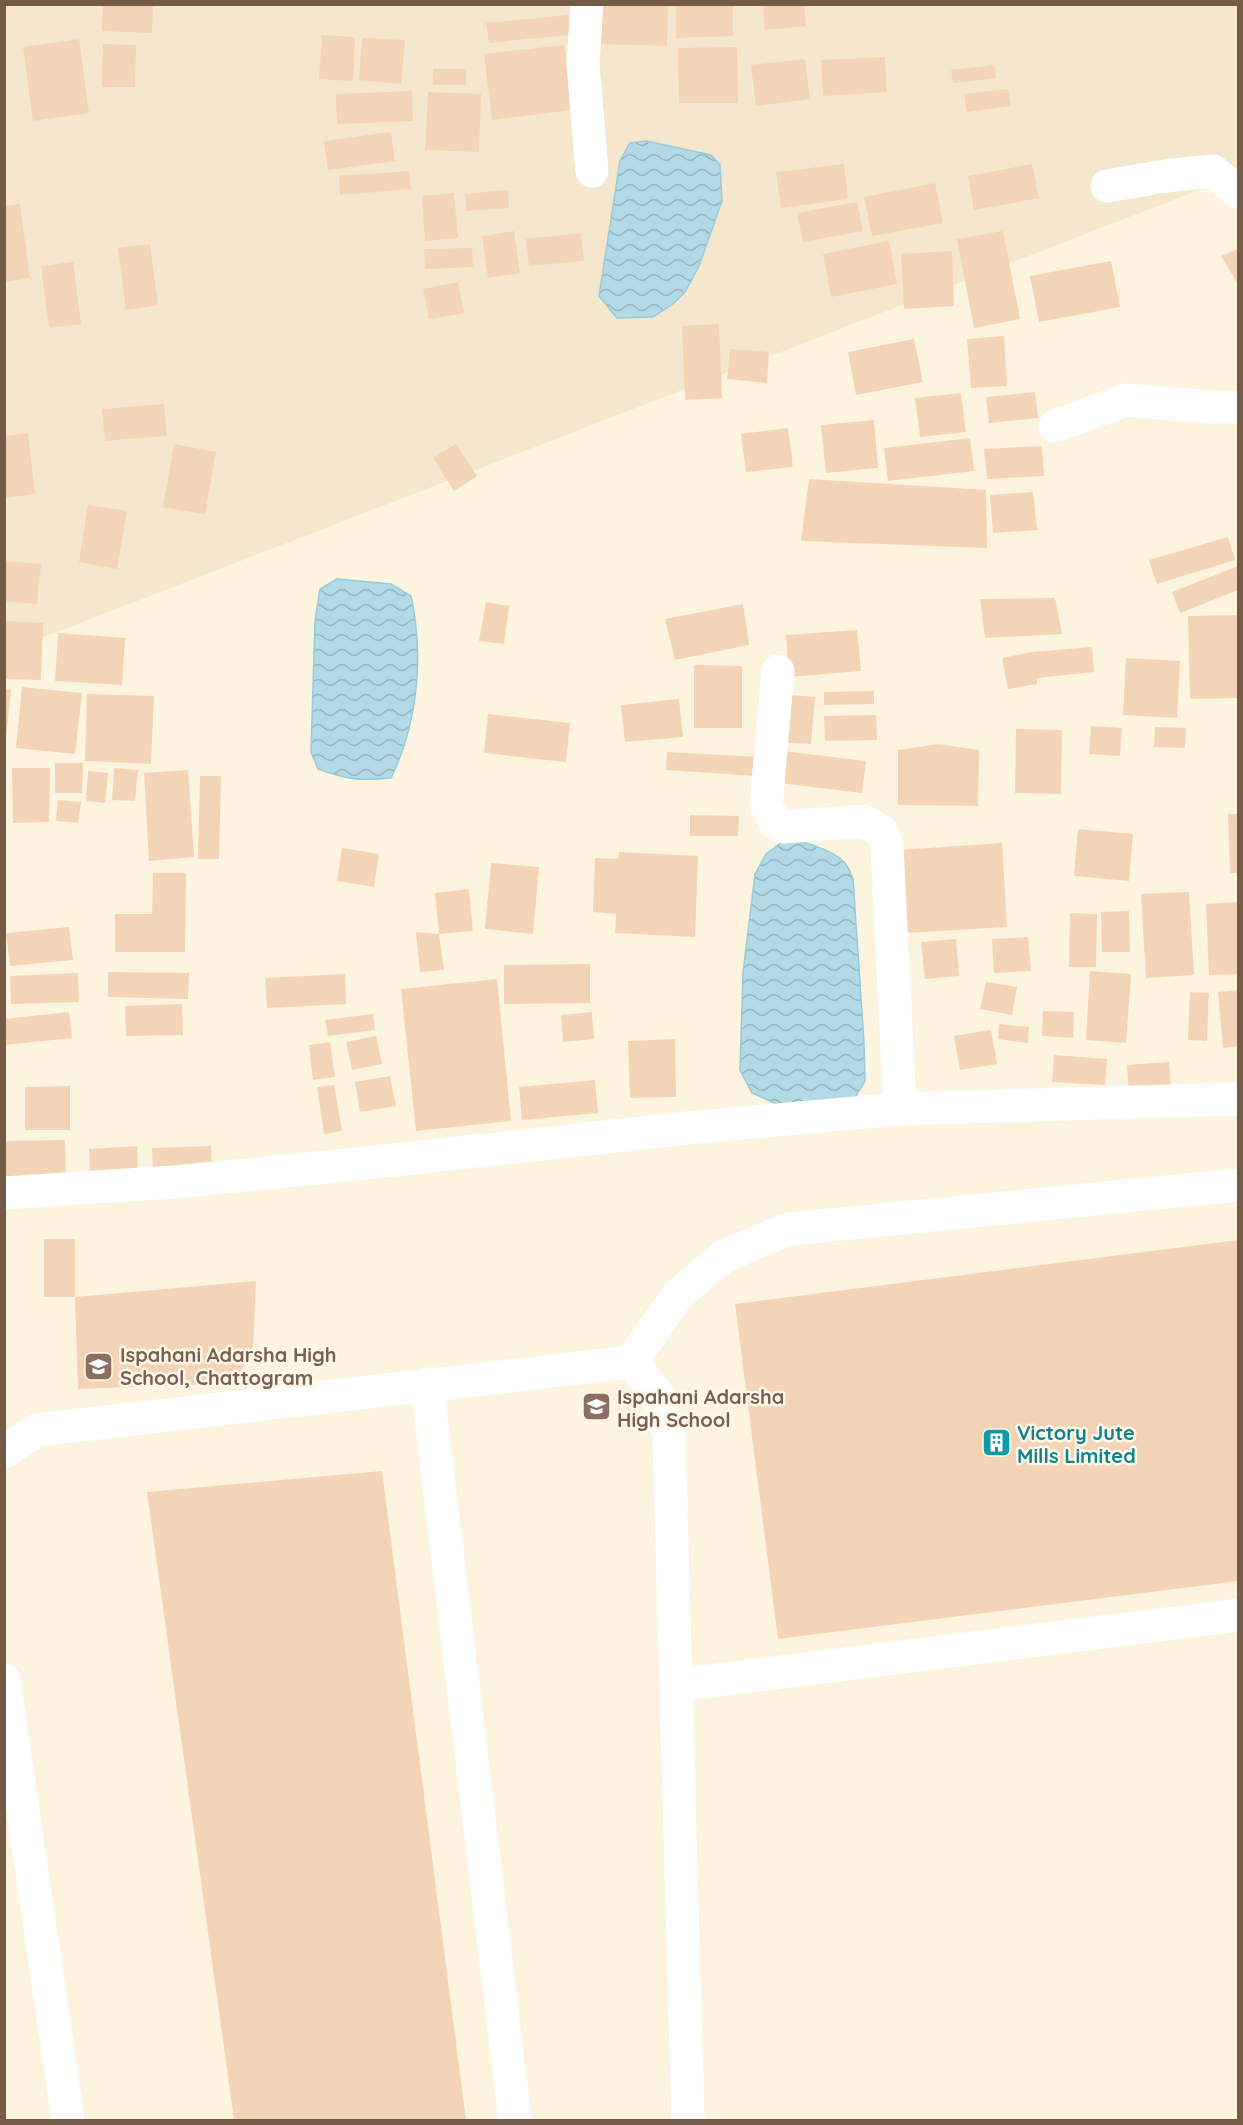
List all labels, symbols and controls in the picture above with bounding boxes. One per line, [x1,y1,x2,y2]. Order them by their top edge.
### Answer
place label: Ispahani Adarsha High School, Chattogram [120,1342,336,1390]
school or university icon: Ispahani Adarsha High School, Chattogram [83,1350,115,1382]
place label: Ispahani Adarsha High School [617,1384,784,1432]
school or university icon: Ispahani Adarsha High School [580,1391,612,1423]
place label: Victory Jute Mills Limited [1017,1420,1136,1468]
building icon: Victory Jute Mills Limited [980,1427,1012,1459]

